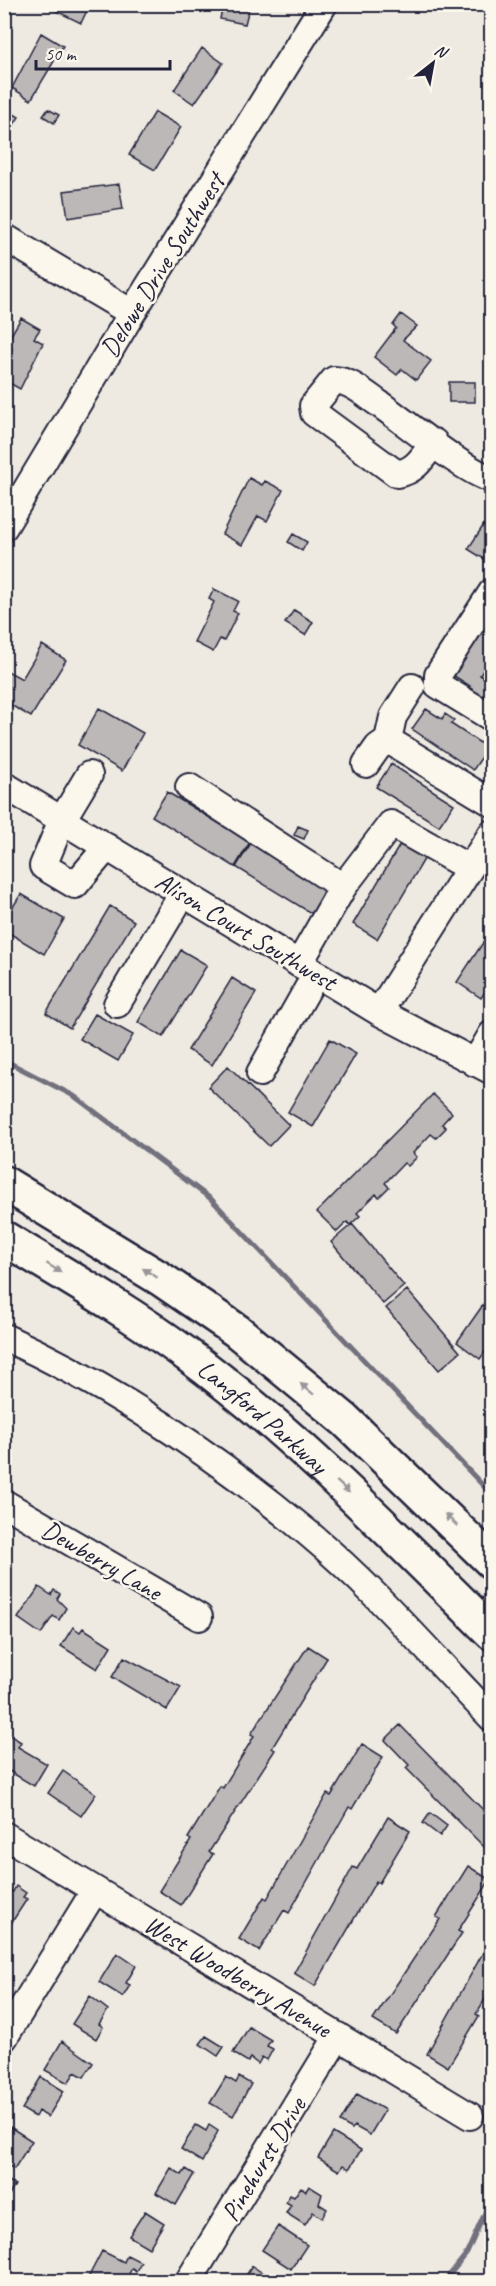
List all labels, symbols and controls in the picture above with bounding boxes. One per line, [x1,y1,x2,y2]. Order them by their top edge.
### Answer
scale bar [36,33,170,71]
north arrow [403,33,463,93]
text: N [431,40,452,64]
text: 50 m [45,43,78,65]
street label: Delowe Drive Southwest [93,165,234,363]
street label: Alison Court Southwest [149,864,344,1000]
one-way arrow [46,1263,62,1274]
one-way arrow [142,1267,159,1278]
street label: Langford Parkway [191,1352,336,1483]
one-way arrow [300,1383,315,1396]
one-way arrow [335,1480,350,1494]
street label: Dewberry Lane [36,1513,170,1609]
one-way arrow [444,1514,458,1528]
street label: West Woodberry Avenue [138,1908,338,2046]
street label: Pinehurst Drive [214,2090,314,2227]

